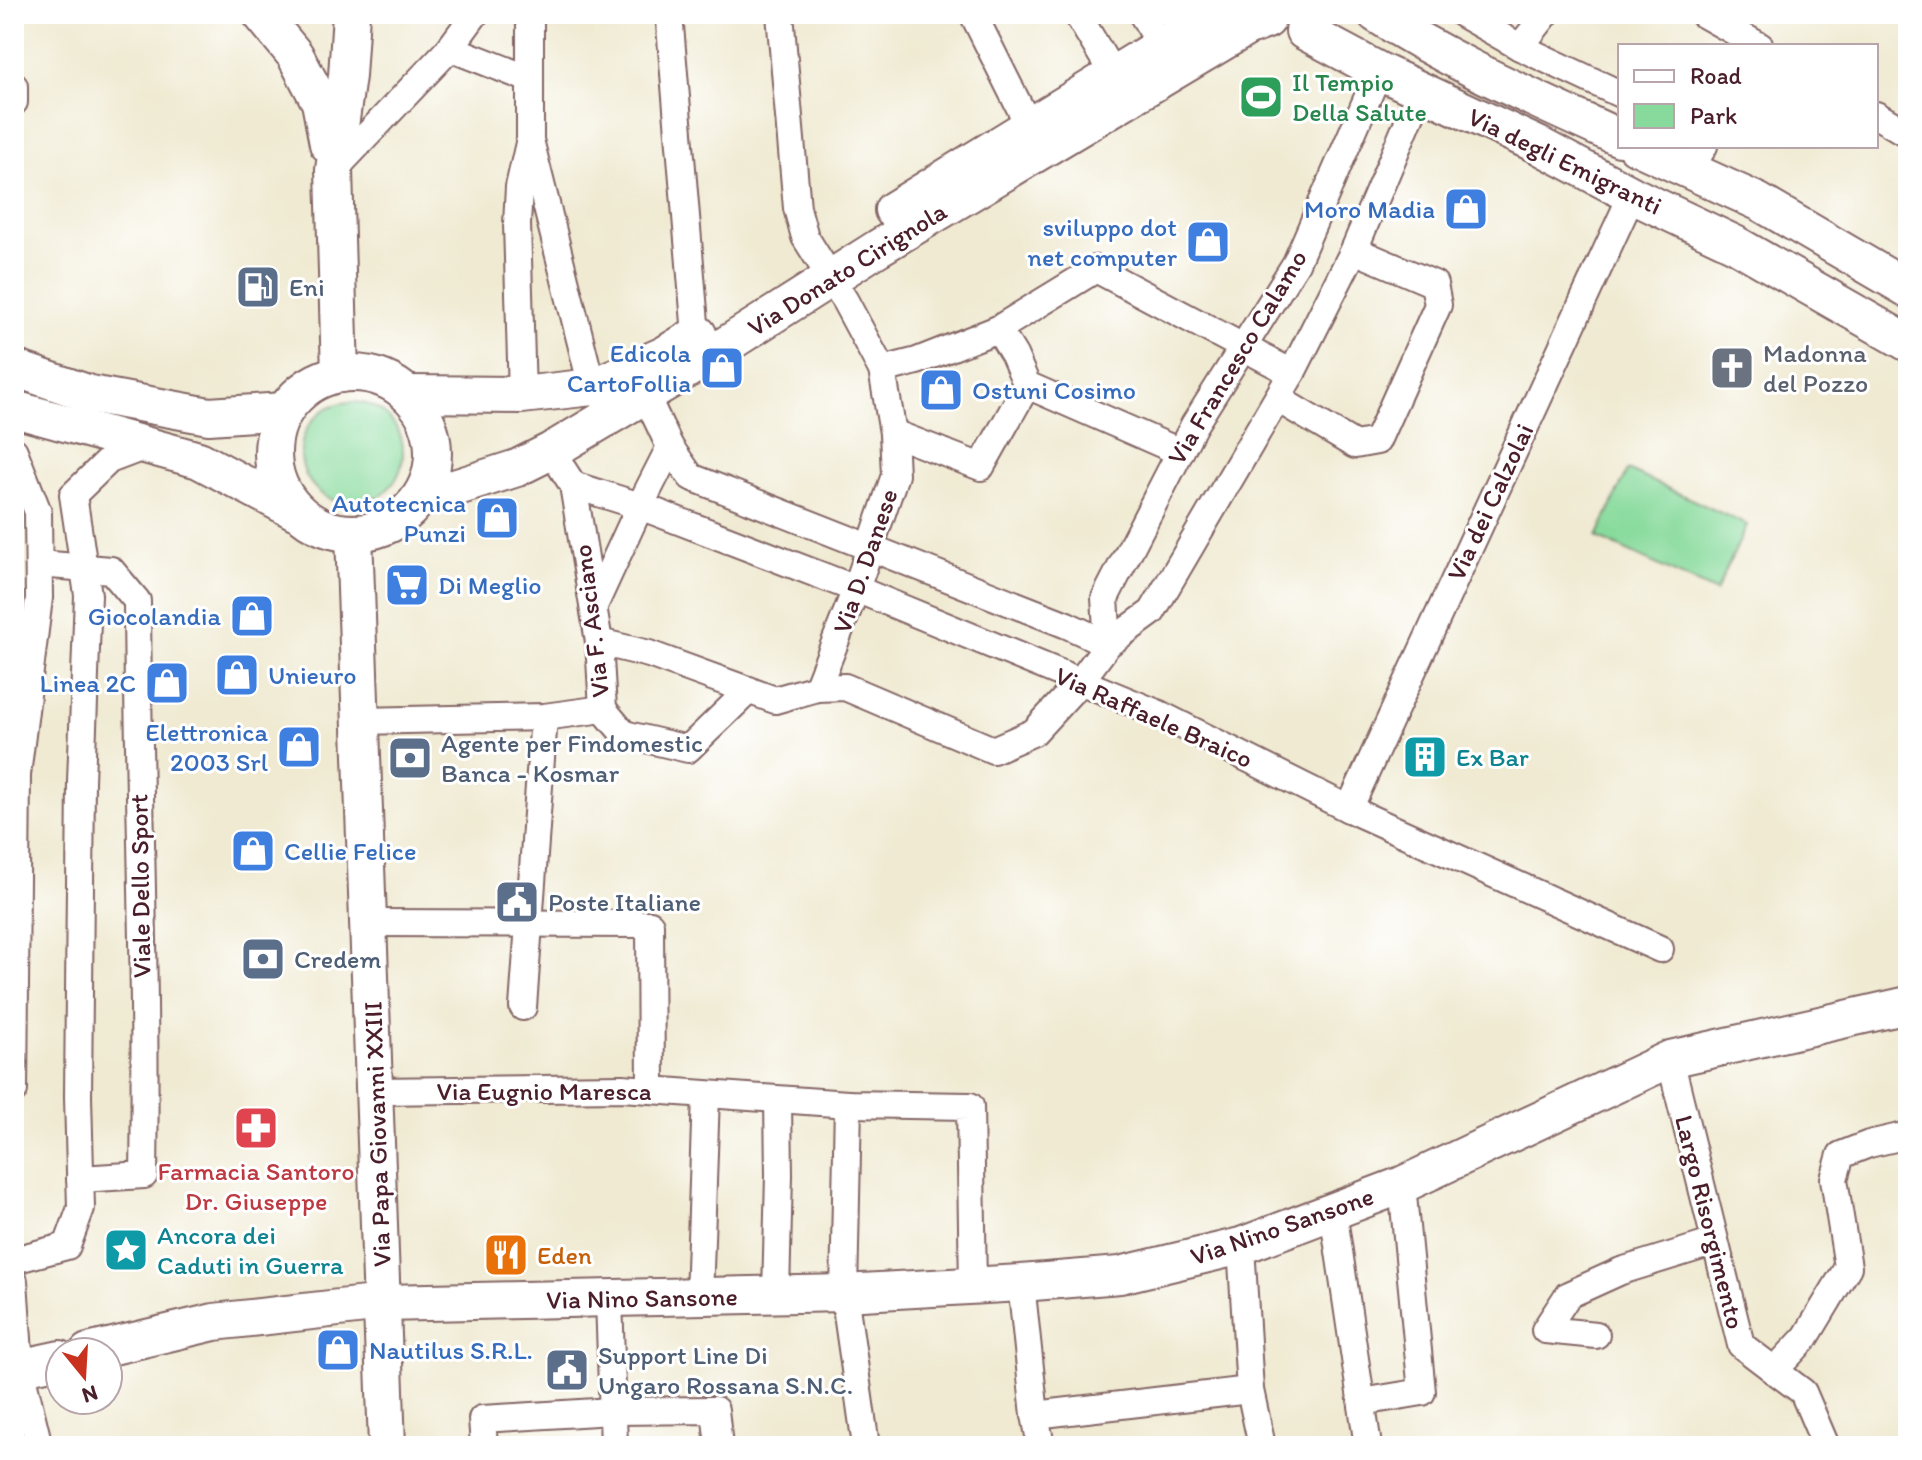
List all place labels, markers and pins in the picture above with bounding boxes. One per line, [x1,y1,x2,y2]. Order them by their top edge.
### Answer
place label: Il Tempio Della Salute [1292,66,1427,128]
sports icon: Il Tempio Della Salute [1237,73,1285,121]
shop icon: Moro Madia [1442,185,1490,233]
place label: Moro Madia [1304,193,1435,225]
place label: sviluppo dot net computer [1027,211,1178,273]
shop icon: sviluppo dot net computer [1184,218,1232,266]
fuel station icon: Eni [234,263,282,311]
place label: Eni [289,271,325,303]
place label: Edicola CartoFollia [567,337,691,399]
place label: Madonna del Pozzo [1763,337,1868,399]
shop icon: Edicola CartoFollia [698,344,746,392]
church icon: Madonna del Pozzo [1708,344,1756,392]
shop icon: Ostuni Cosimo [917,366,965,414]
place label: Ostuni Cosimo [972,374,1136,406]
place label: Autotecnica Punzi [332,487,466,549]
shop icon: Autotecnica Punzi [473,494,521,542]
supermarket icon: Di Meglio [383,561,431,609]
place label: Di Meglio [438,569,542,601]
shop icon: Giocolandia [228,592,276,640]
place label: Giocolandia [88,600,222,632]
shop icon: Unieuro [213,651,261,699]
shop icon: Linea 2C [143,659,191,707]
place label: Unieuro [268,659,357,691]
place label: Linea 2C [39,667,136,699]
place label: Elettronica 2003 Srl [145,716,268,778]
shop icon: Elettronica 2003 Srl [275,723,323,771]
place label: Agente per Findomestic Banca - Kosmar [441,727,703,789]
building icon: Ex Bar [1401,733,1449,781]
bank icon: Agente per Findomestic Banca - Kosmar [386,734,434,782]
place label: Ex Bar [1456,741,1529,773]
shop icon: Cellie Felice [229,827,277,875]
place label: Cellie Felice [284,835,417,867]
public building icon: Poste Italiane [493,878,541,926]
place label: Poste Italiane [548,886,701,918]
bank icon: Credem [239,935,287,983]
place label: Credem [294,943,381,975]
pharmacy icon: Farmacia Santoro Dr. Giuseppe [232,1104,280,1152]
place label: Farmacia Santoro Dr. Giuseppe [158,1155,354,1217]
place label: Ancora dei Caduti in Guerra [157,1219,344,1281]
place icon: Ancora dei Caduti in Guerra [102,1226,150,1274]
restaurant icon: Eden [482,1231,530,1279]
place label: Eden [537,1239,592,1271]
shop icon: Nautilus S.R.L. [314,1326,362,1374]
place label: Nautilus S.R.L. [369,1334,533,1366]
place label: Support Line Di Ungaro Rossana S.N.C. [598,1339,853,1401]
public building icon: Support Line Di Ungaro Rossana S.N.C. [543,1346,591,1394]

